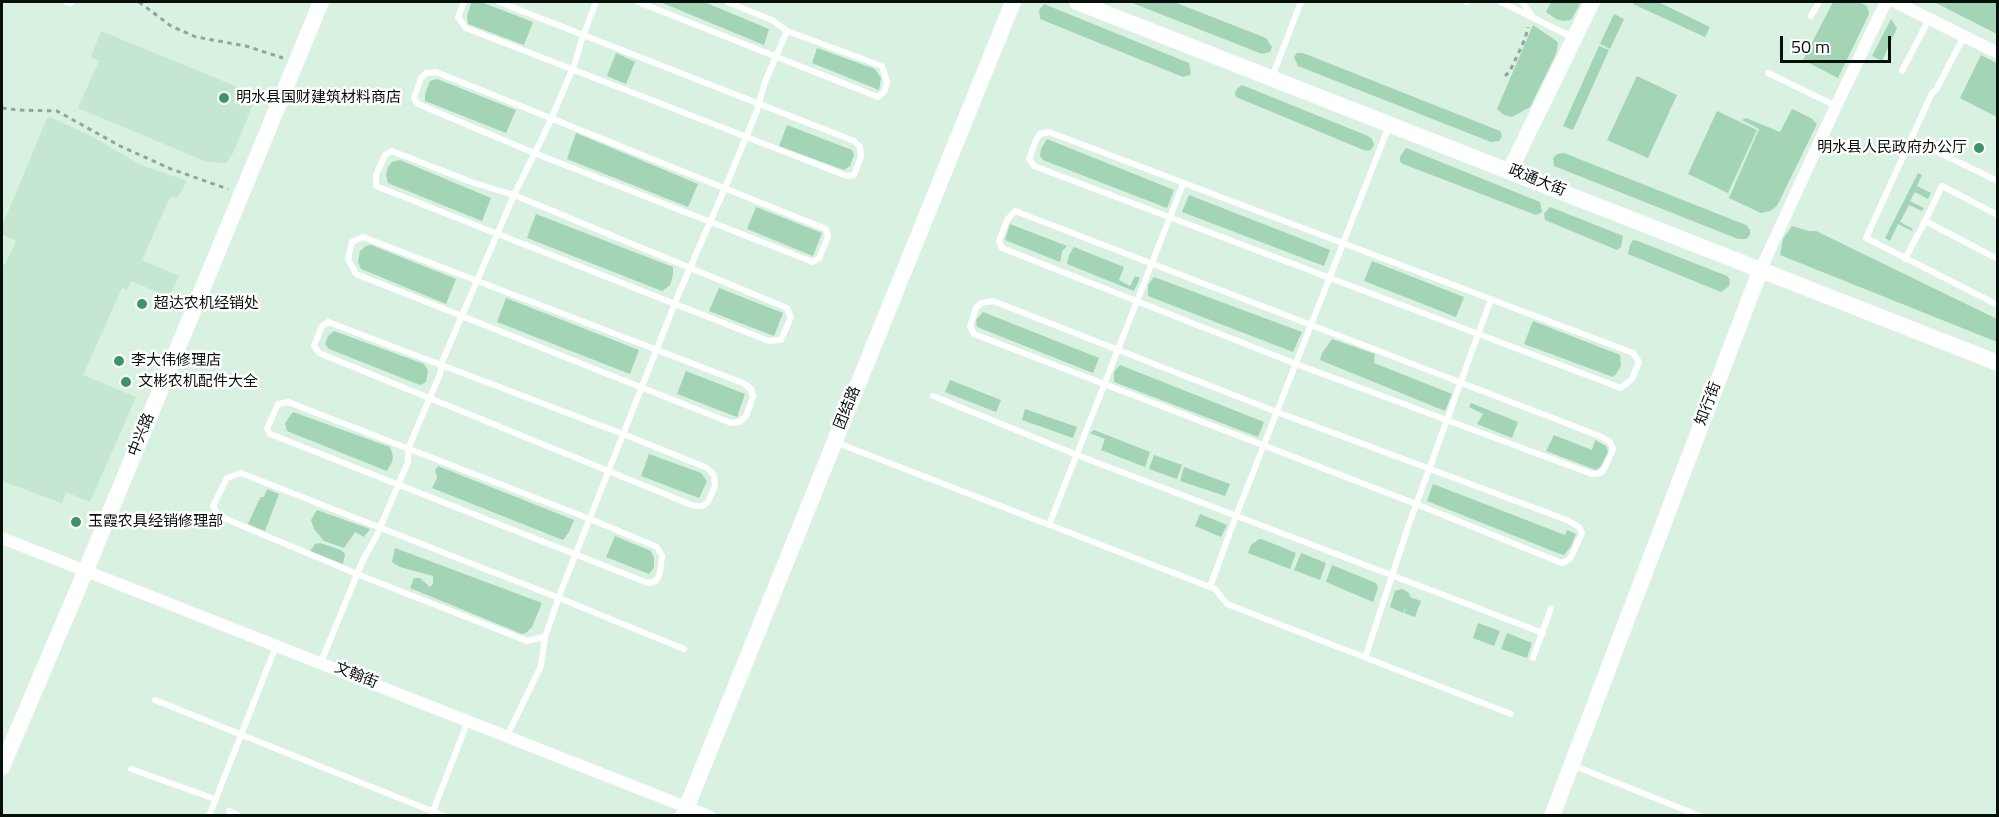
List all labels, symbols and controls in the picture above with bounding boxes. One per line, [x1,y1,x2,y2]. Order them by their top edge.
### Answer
scale bar [1783,24,1894,62]
text: 50 m [1791,33,1830,60]
place label: 明水县国财建筑材料商店 [236,89,401,107]
marker: 明水县国财建筑材料商店 [217,91,231,105]
place label: 明水县人民政府办公厅 [1817,139,1967,157]
marker: 明水县人民政府办公厅 [1972,141,1986,155]
street label: 政通大街 [1506,161,1568,201]
place label: 超达农机经销处 [154,295,259,313]
marker: 超达农机经销处 [135,297,149,311]
place label: 李大伟修理店 [131,352,221,370]
marker: 李大伟修理店 [112,354,126,368]
place label: 文彬农机配件大全 [138,373,258,391]
marker: 文彬农机配件大全 [119,375,133,389]
street label: 知行街 [1693,380,1725,428]
street label: 团结路 [831,384,865,432]
street label: 中兴路 [125,411,159,459]
place label: 玉霞农具经销修理部 [88,513,223,531]
marker: 玉霞农具经销修理部 [69,515,83,529]
street label: 文翰街 [332,659,380,693]

